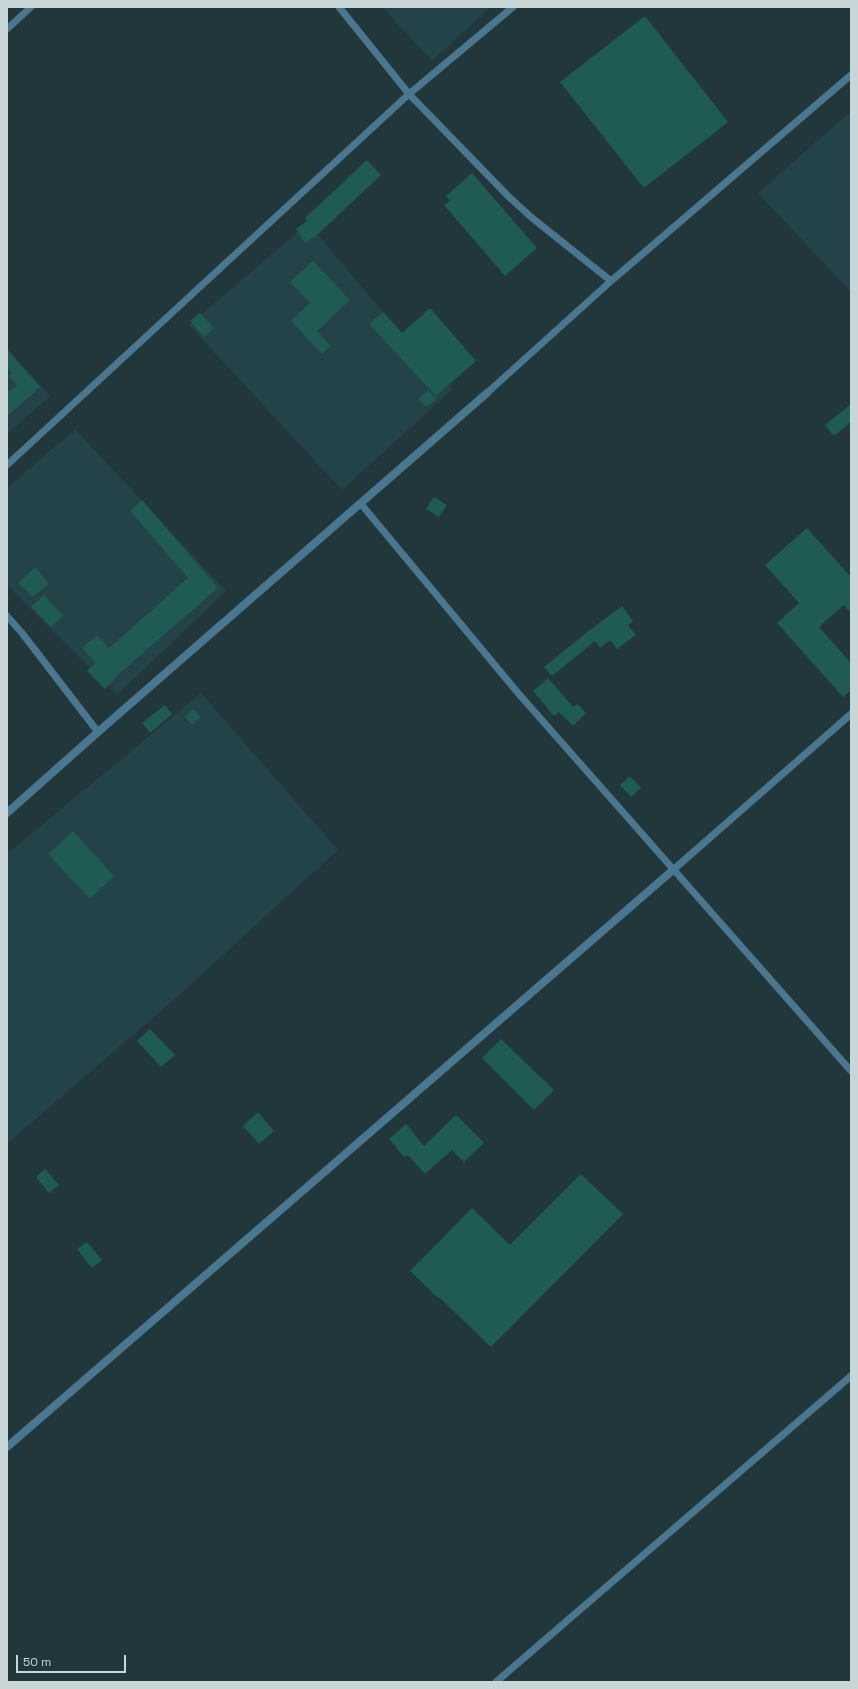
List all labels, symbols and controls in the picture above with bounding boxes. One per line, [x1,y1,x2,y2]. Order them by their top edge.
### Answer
scale bar [18,1647,128,1673]
text: 50 m [23,1654,51,1670]

